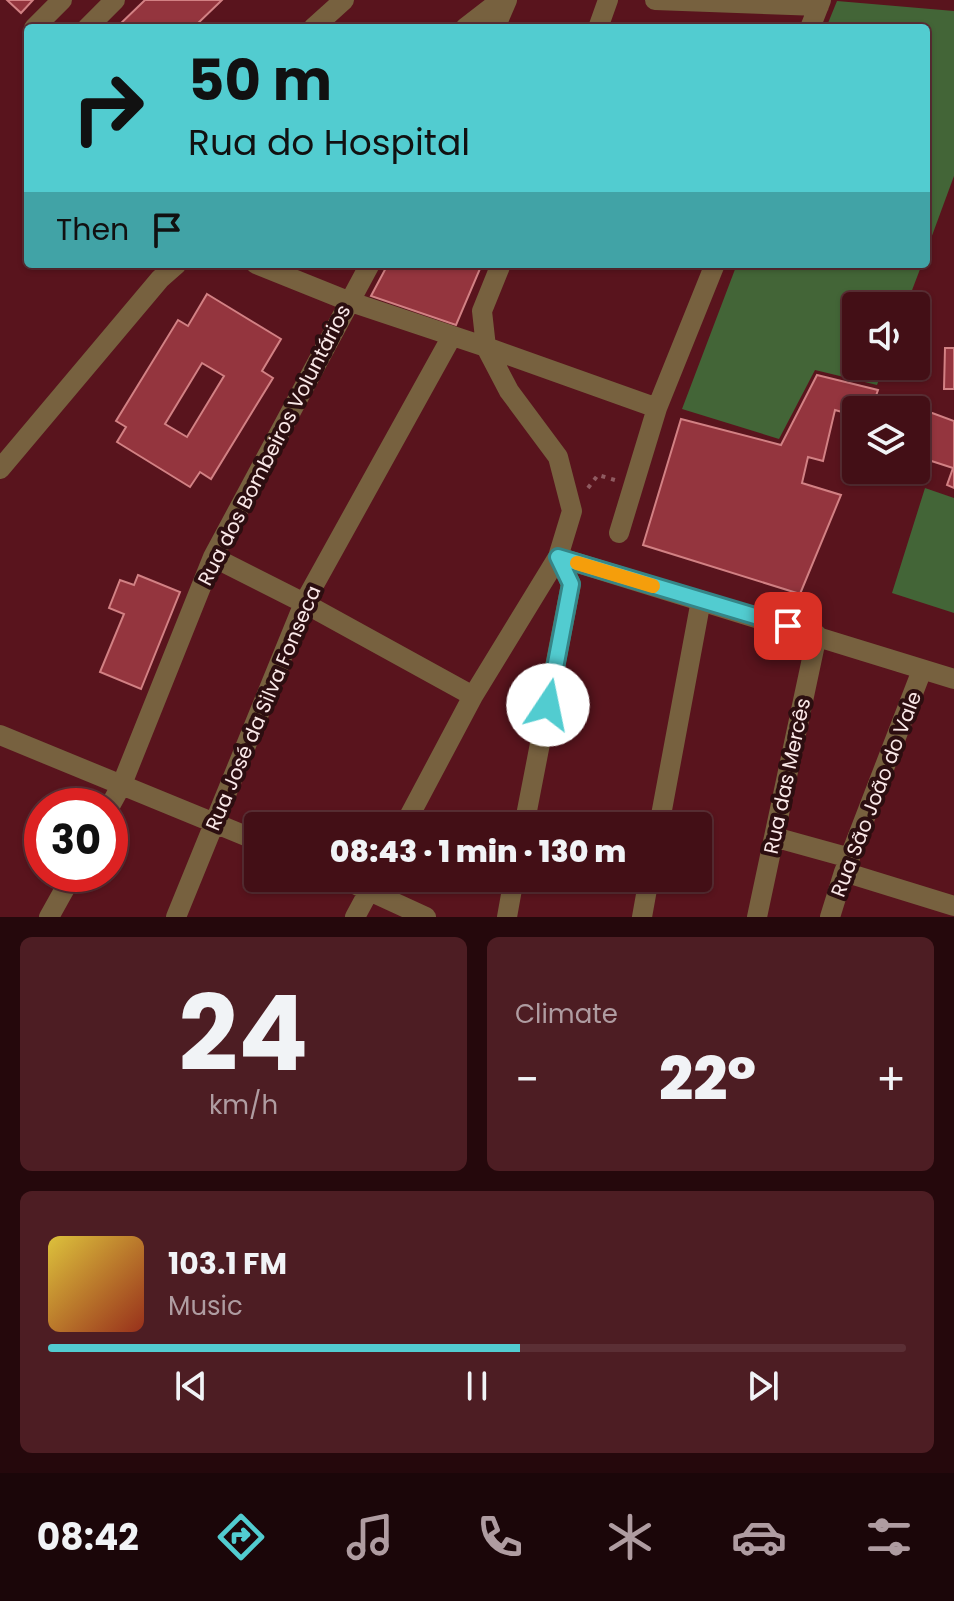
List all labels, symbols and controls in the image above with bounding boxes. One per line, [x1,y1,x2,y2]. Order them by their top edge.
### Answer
text: 50 m [188,41,332,120]
icon: right [56,56,160,160]
text: Rua do Hospital [188,117,470,168]
text: Then [56,208,129,251]
icon: arrive [145,208,189,252]
map controls [842,292,930,484]
button: sound [842,292,930,380]
street label: Rua dos Bombeiros Voluntários [191,300,357,590]
button: layers [842,396,930,484]
street label: Rua José da Silva Fonseca [199,581,327,835]
pin [754,592,822,660]
icon: arrive [766,604,810,648]
position arrow [506,663,590,747]
street label: Rua São João do Vale [824,687,928,901]
street label: Rua das Mercês [757,695,817,857]
speed limit sign: 30 [24,788,128,892]
text: 08:43 · 1 min · 130 m [330,830,626,873]
text: 24 [179,961,308,1106]
text: Climate [515,996,618,1032]
text: 22° [659,1037,756,1121]
text: − [515,1049,539,1110]
text: + [876,1049,906,1110]
text: km/h [209,1087,278,1123]
text: 103.1 FM [168,1242,287,1285]
text: Music [168,1288,243,1324]
icon: previous [169,1364,213,1408]
icon: pause [455,1364,499,1408]
icon: next [741,1364,785,1408]
icon: directions [213,1509,269,1565]
icon: music [342,1509,398,1565]
icon: phone [472,1509,528,1565]
icon: climate [602,1509,658,1565]
icon: car [731,1509,787,1565]
icon: filters [861,1509,917,1565]
text: 08:42 [37,1512,139,1563]

